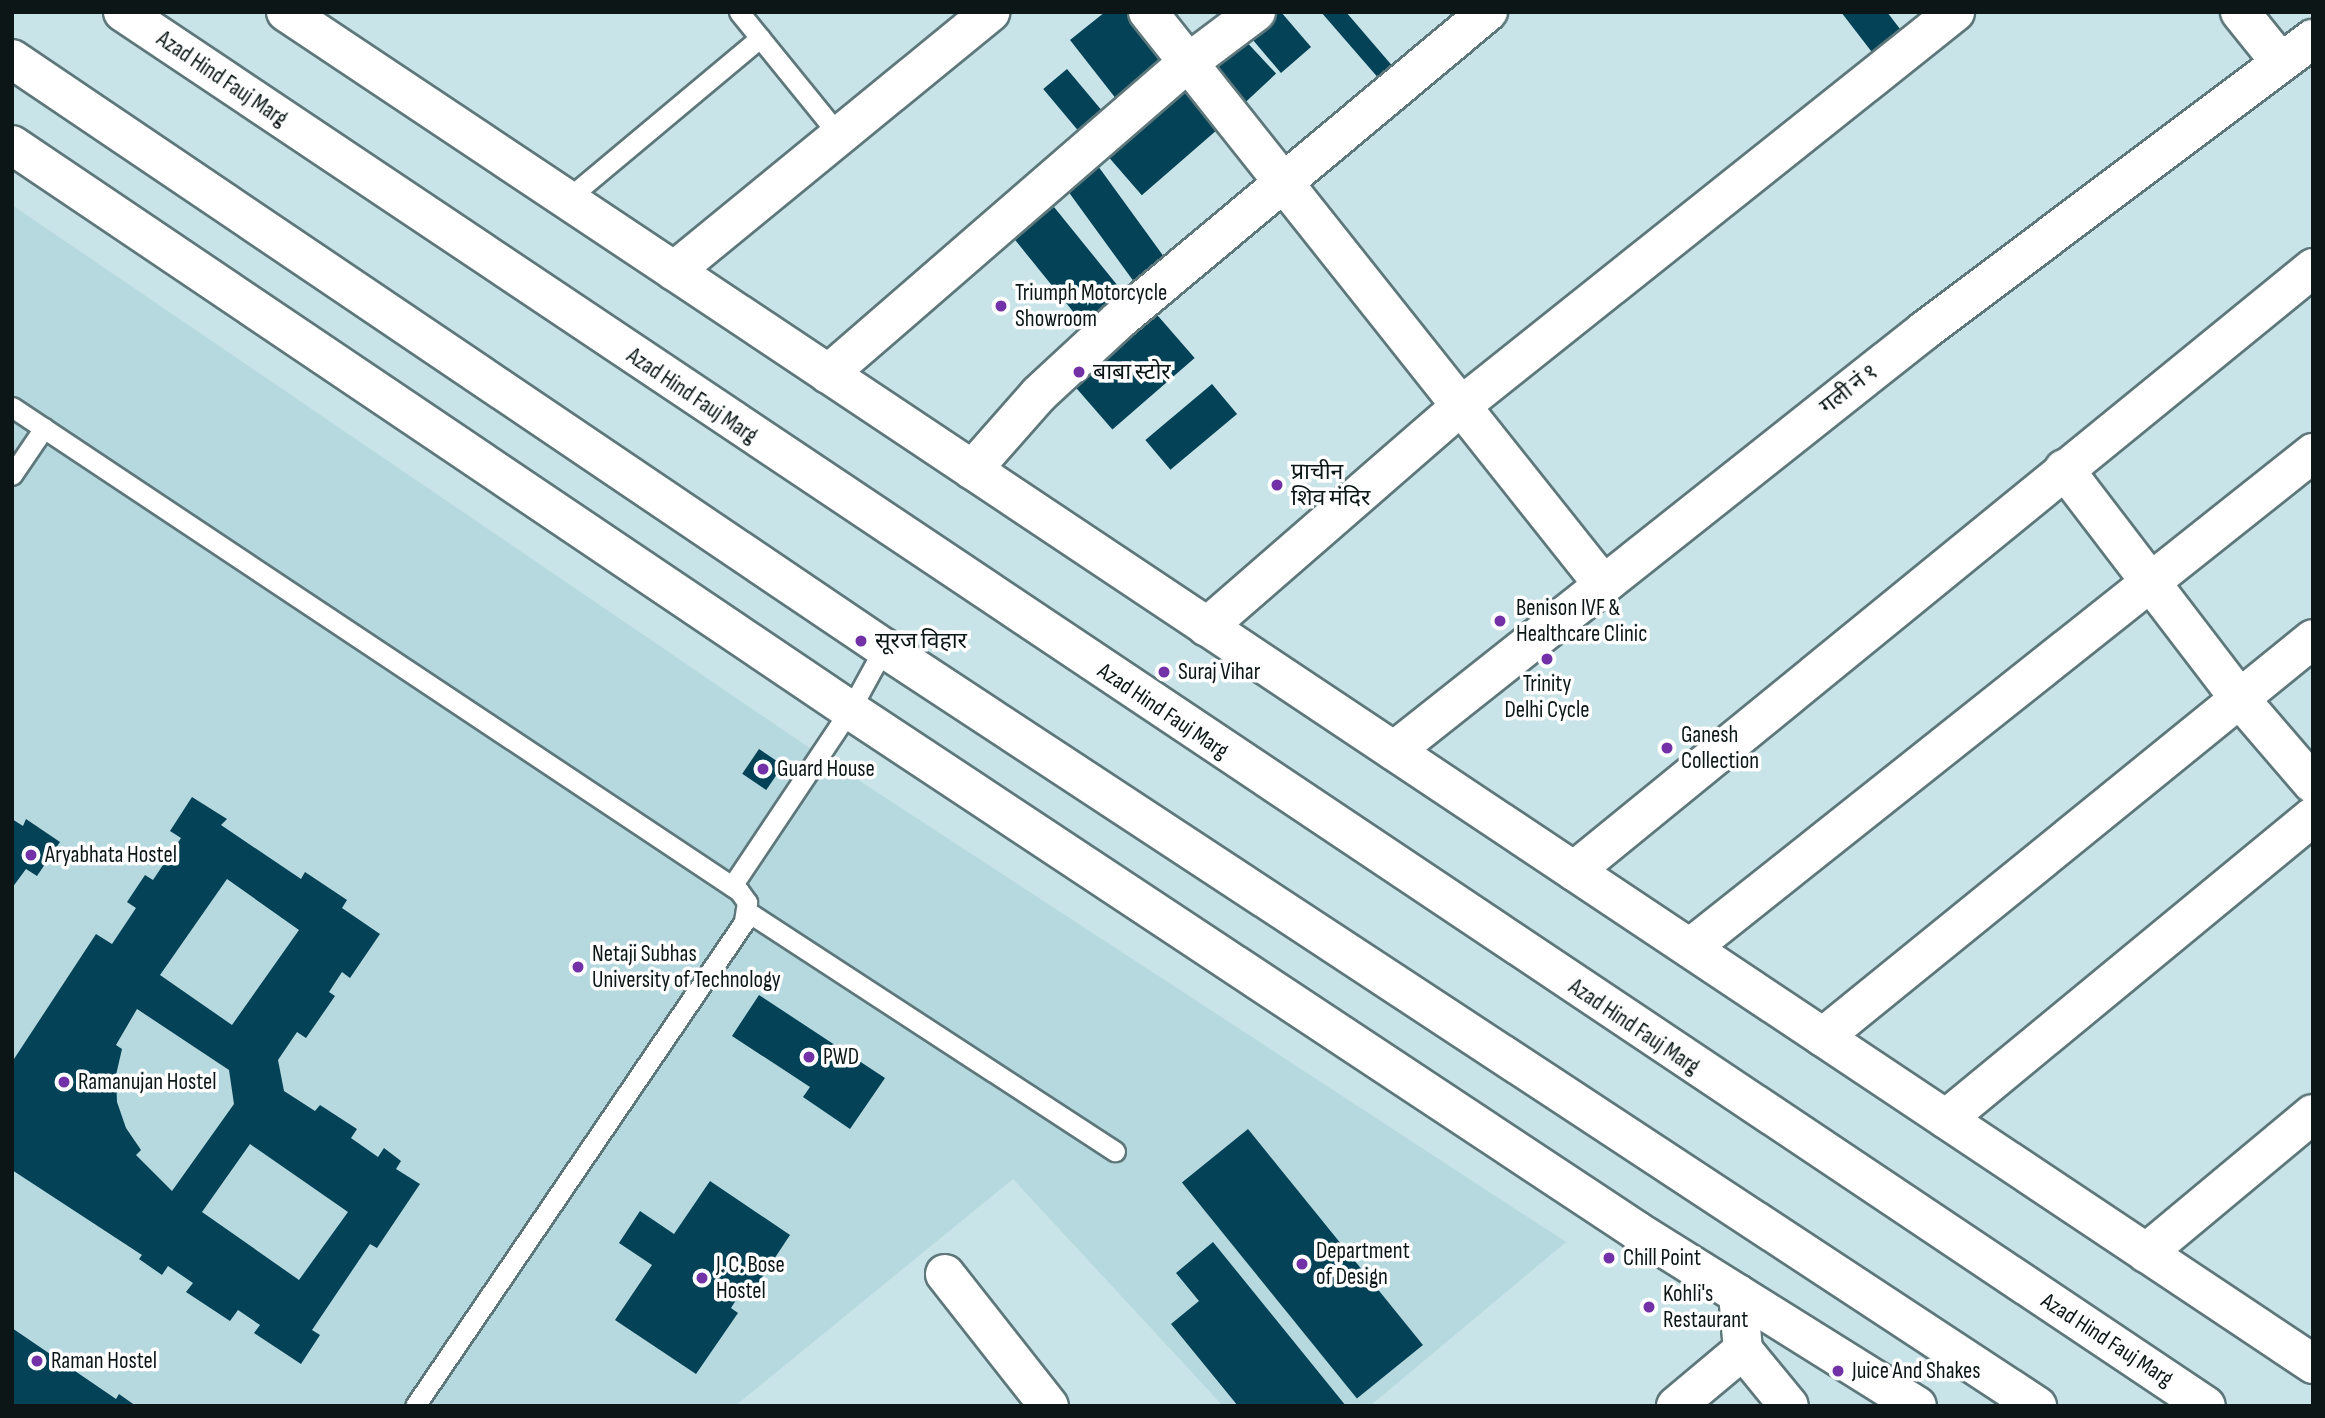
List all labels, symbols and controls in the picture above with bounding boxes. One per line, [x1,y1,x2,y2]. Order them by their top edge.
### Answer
street label: Azad Hind Fauj Marg [151,25,293,133]
place label: Triumph Motorcycle Showroom [1015,279,1167,333]
marker: Triumph Motorcycle Showroom [993,298,1009,314]
street label: Azad Hind Fauj Marg [621,342,763,450]
place label: बाबा स्टोर [1093,358,1171,386]
street label: गली नं १ [1814,358,1884,420]
marker: बाबा स्टोर [1071,364,1087,380]
place label: प्राचीन शिव मंदिर [1291,458,1370,512]
marker: प्राचीन शिव मंदिर [1269,477,1285,493]
place label: Benison IVF & Healthcare Clinic [1516,594,1647,648]
marker: Benison IVF & Healthcare Clinic [1490,611,1510,631]
place label: सूरज विहार [875,627,967,655]
marker: सूरज विहार [853,633,869,649]
marker: Trinity Delhi Cycle [1539,651,1555,667]
street label: Azad Hind Fauj Marg [1092,657,1234,765]
place label: Suraj Vihar [1178,658,1260,686]
marker: Suraj Vihar [1156,664,1172,680]
place label: Trinity Delhi Cycle [1504,670,1590,724]
place label: Ganesh Collection [1681,721,1759,775]
marker: Ganesh Collection [1659,740,1675,756]
place label: Guard House [777,755,875,783]
marker: Guard House [755,761,771,777]
place label: Aryabhata Hostel [45,841,177,869]
marker: Aryabhata Hostel [23,847,39,863]
place label: Netaji Subhas University of Technology [592,940,781,994]
marker: Netaji Subhas University of Technology [570,959,586,975]
street label: Azad Hind Fauj Marg [1563,973,1705,1081]
place label: PWD [823,1043,859,1071]
marker: PWD [801,1049,817,1065]
place label: Ramanujan Hostel [78,1068,217,1096]
marker: Ramanujan Hostel [56,1074,72,1090]
place label: Department of Design [1316,1237,1410,1291]
place label: Chill Point [1623,1244,1701,1272]
marker: Chill Point [1601,1250,1617,1266]
place label: J. C. Bose Hostel [716,1251,785,1305]
marker: Department of Design [1294,1256,1310,1272]
marker: J. C. Bose Hostel [694,1270,710,1286]
place label: Kohli's Restaurant [1663,1280,1748,1334]
street label: Azad Hind Fauj Marg [2036,1287,2178,1393]
marker: Kohli's Restaurant [1641,1299,1657,1315]
place label: Raman Hostel [51,1347,157,1375]
marker: Raman Hostel [29,1353,45,1369]
place label: Juice And Shakes [1852,1357,1980,1385]
marker: Juice And Shakes [1830,1363,1846,1379]

